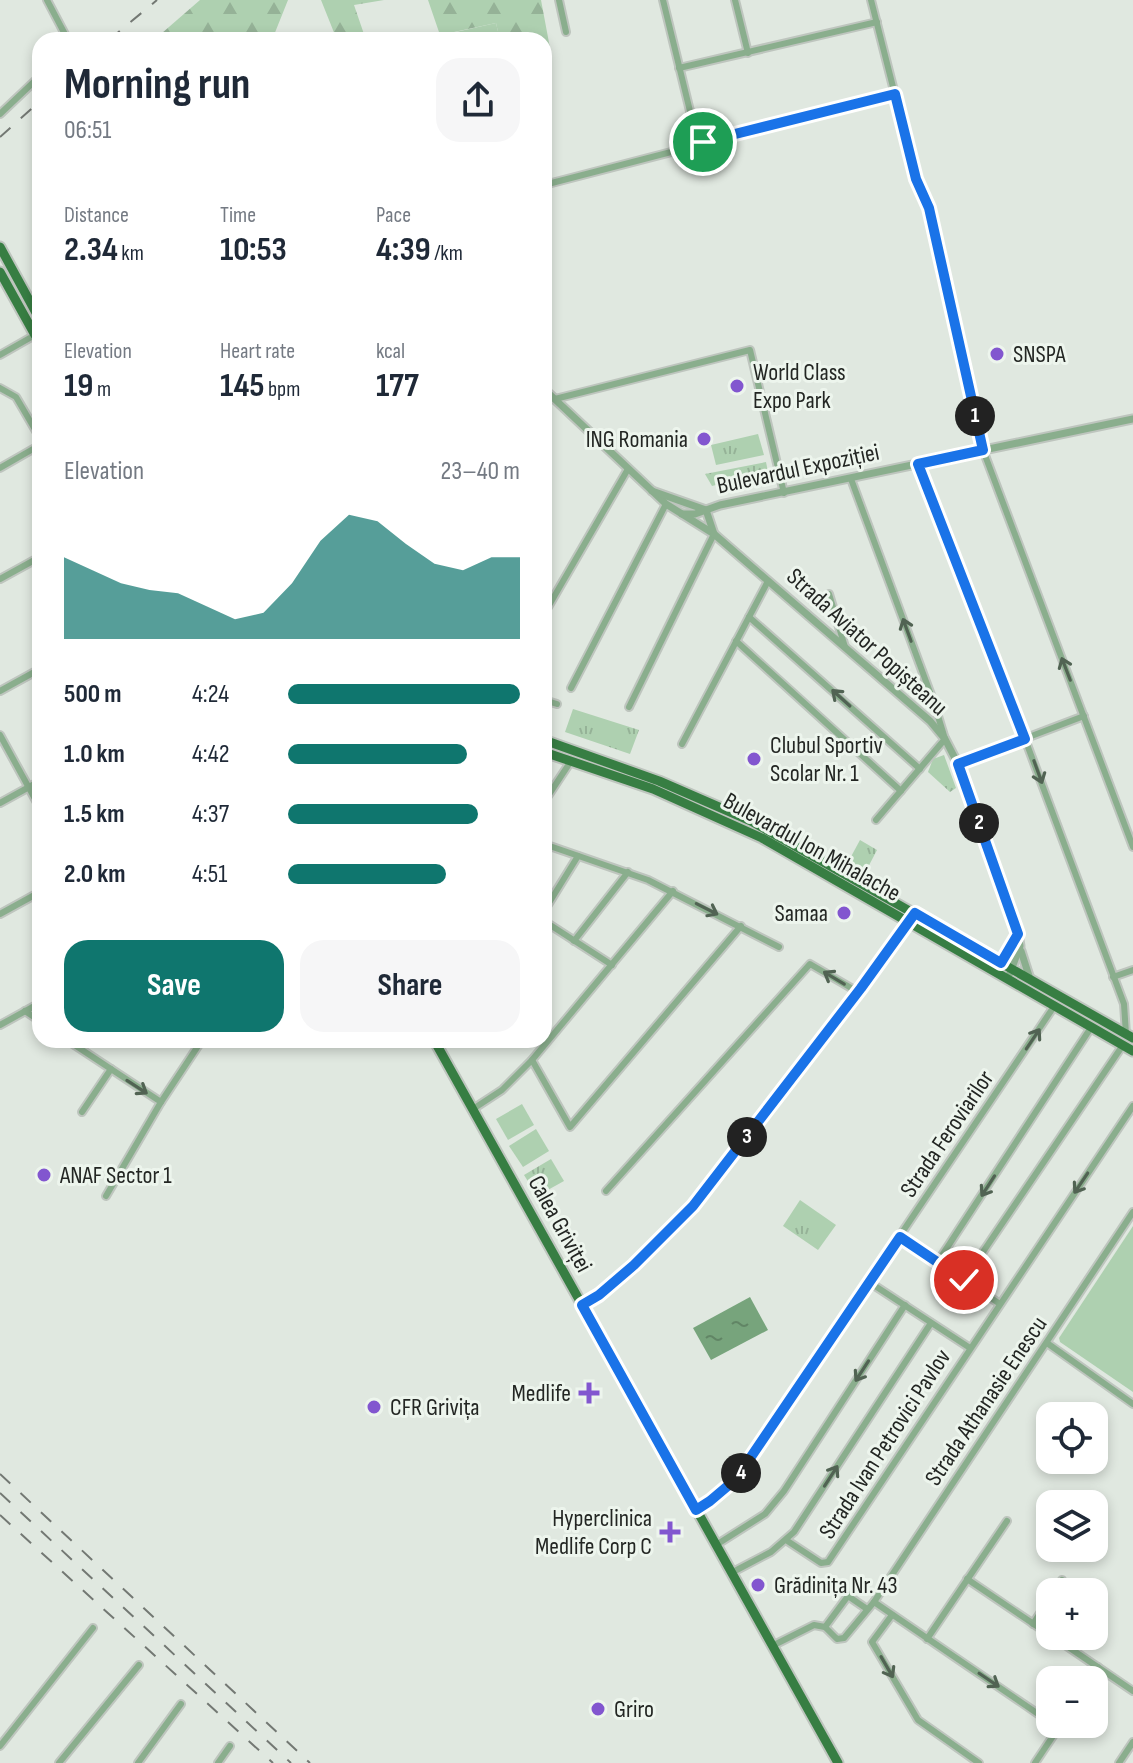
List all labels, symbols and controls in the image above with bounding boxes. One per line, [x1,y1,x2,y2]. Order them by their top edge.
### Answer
text: Morning run [64,58,250,111]
button: share [436,58,520,142]
pin [669,108,737,176]
text: 06:51 [64,115,111,146]
icon: arrive [681,120,725,164]
text: Distance [64,202,129,229]
text: Time [220,202,256,229]
text: Pace [376,202,411,229]
text: 2.34 [64,229,118,270]
text: 10:53 [220,229,287,270]
text: 4:39 [376,229,431,270]
text: km [118,240,144,267]
text: /km [431,240,463,267]
text: Elevation [64,338,132,365]
text: Heart rate [220,338,295,365]
text: kcal [376,338,405,365]
place label: SNSPA [1013,340,1066,369]
marker: SNSPA [988,345,1006,363]
place label: World Class Expo Park [753,358,846,415]
text: 19 [64,365,93,406]
text: 145 [220,365,264,406]
text: 177 [376,365,419,406]
text: m [93,376,111,403]
text: bpm [264,376,300,403]
marker: World Class Expo Park [728,377,746,395]
pin: 1 [955,396,995,436]
text: 1 [971,402,979,429]
place label: ING Romania [586,425,688,454]
marker: ING Romania [695,430,713,448]
street label: Bulevardul Expoziției [714,438,882,500]
text: Elevation [64,456,144,487]
text: 23–40 m [441,456,520,487]
street label: Strada Aviator Popișteanu [781,562,953,722]
one-way arrow [899,618,914,643]
one-way arrow [1058,657,1072,682]
text: 500 m [64,679,121,710]
text: 4:24 [192,679,229,710]
one-way arrow [831,690,851,708]
place label: Clubul Sportiv Scolar Nr. 1 [770,731,883,788]
text: 1.0 km [64,739,125,770]
text: 4:42 [192,739,230,770]
marker: Clubul Sportiv Scolar Nr. 1 [745,750,763,768]
one-way arrow [1031,759,1046,784]
street label: Bulevardul Ion Mihalache [718,786,906,908]
text: 1.5 km [64,799,124,830]
text: 4:37 [192,799,229,830]
pin: 2 [959,803,999,843]
text: 2 [974,809,984,836]
text: 2.0 km [64,859,125,890]
text: 4:51 [192,859,227,890]
place label: Samaa [775,899,828,928]
one-way arrow [694,901,718,917]
marker: Samaa [835,904,853,922]
button: Save [64,940,284,1032]
button: Share [300,940,520,1032]
one-way arrow [823,970,846,986]
one-way arrow [1025,1028,1041,1050]
street label: Strada Feroviarilor [894,1065,1000,1203]
one-way arrow [126,1078,148,1095]
pin: 3 [727,1117,767,1157]
text: 3 [742,1123,752,1150]
place label: ANAF Sector 1 [59,1161,172,1190]
marker: ANAF Sector 1 [35,1166,53,1184]
street label: Calea Griviței [522,1171,598,1277]
one-way arrow [1073,1171,1089,1194]
one-way arrow [979,1174,996,1196]
pin [930,1246,998,1314]
icon: check [942,1258,986,1302]
street label: Strada Athanasie Enescu [919,1311,1053,1491]
street label: Strada Ivan Petrovici Pavlov [813,1344,957,1544]
one-way arrow [854,1359,871,1381]
place label: Medlife [512,1379,571,1408]
marker: Medlife [578,1382,600,1404]
place label: CFR Grivița [390,1393,480,1422]
marker: CFR Grivița [365,1398,383,1416]
map controls [1036,1402,1108,1738]
button: locate [1036,1402,1108,1474]
pin: 4 [721,1453,761,1493]
text: 4 [736,1459,746,1486]
one-way arrow [823,1465,839,1488]
button: layers [1036,1490,1108,1562]
place label: Hyperclinica Medlife Corp C [535,1504,652,1561]
marker: Hyperclinica Medlife Corp C [659,1521,681,1543]
place label: Grădinița Nr. 43 [774,1571,898,1600]
marker: Grădinița Nr. 43 [749,1576,767,1594]
button: + [1036,1578,1108,1650]
one-way arrow [880,1654,895,1678]
button: − [1036,1666,1108,1738]
one-way arrow [977,1672,999,1689]
place label: Griro [614,1695,654,1724]
marker: Griro [589,1700,607,1718]

